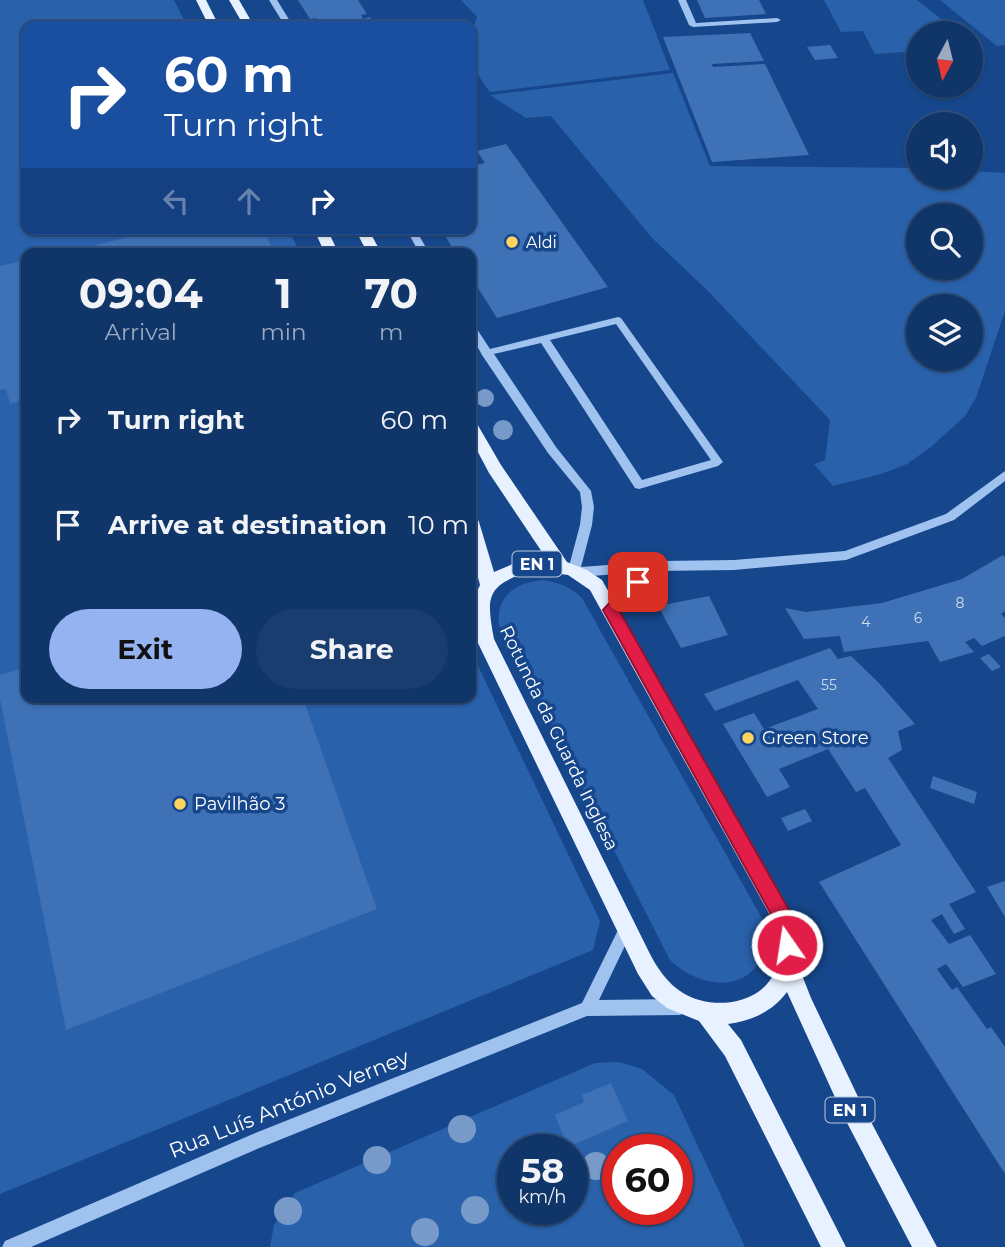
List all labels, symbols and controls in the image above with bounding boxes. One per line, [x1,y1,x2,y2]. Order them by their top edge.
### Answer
north arrow [906,21,984,98]
map controls [906,21,983,371]
text: 60 m [164,45,294,104]
icon: right [49,49,140,140]
text: Turn right [164,105,324,144]
button: sound [906,112,983,189]
icon: left [157,182,195,220]
icon: ahead [230,182,268,220]
icon: right [303,182,341,220]
button: search [906,203,983,280]
place label: Aldi [526,233,557,252]
marker: Aldi [504,234,520,250]
text: 09:04 [79,267,203,319]
text: 1 [275,267,292,319]
text: 70 [364,267,418,319]
button: layers [906,294,983,371]
text: Arrival [104,318,177,346]
text: min [260,318,307,346]
text: m [379,318,403,346]
icon: right [49,401,87,439]
text: Turn right [108,404,244,436]
text: 60 m [381,404,448,436]
icon: arrive [49,506,87,544]
text: Arrive at destination [108,509,387,541]
text: 10 m [408,509,469,541]
road number: EN 1 [512,552,562,576]
pin [608,552,668,612]
icon: arrive [619,563,657,601]
house number: 8 [956,594,965,612]
button: Exit [49,609,242,689]
button: Share [256,609,448,689]
house number: 6 [914,609,923,627]
house number: 4 [861,613,871,631]
street label: Rotunda da Guarda Inglesa [495,622,623,854]
house number: 55 [821,676,837,694]
place label: Green Store [762,727,869,749]
marker: Green Store [740,730,756,746]
place label: Pavilhão 3 [194,793,285,815]
marker: Pavilhão 3 [172,796,188,812]
position arrow [750,908,824,982]
street label: Rua Luís António Verney [165,1044,413,1163]
road number: EN 1 [826,1098,874,1122]
speed limit sign: 60 [602,1134,693,1225]
text: 58 [521,1149,564,1192]
text: km/h [518,1186,567,1208]

